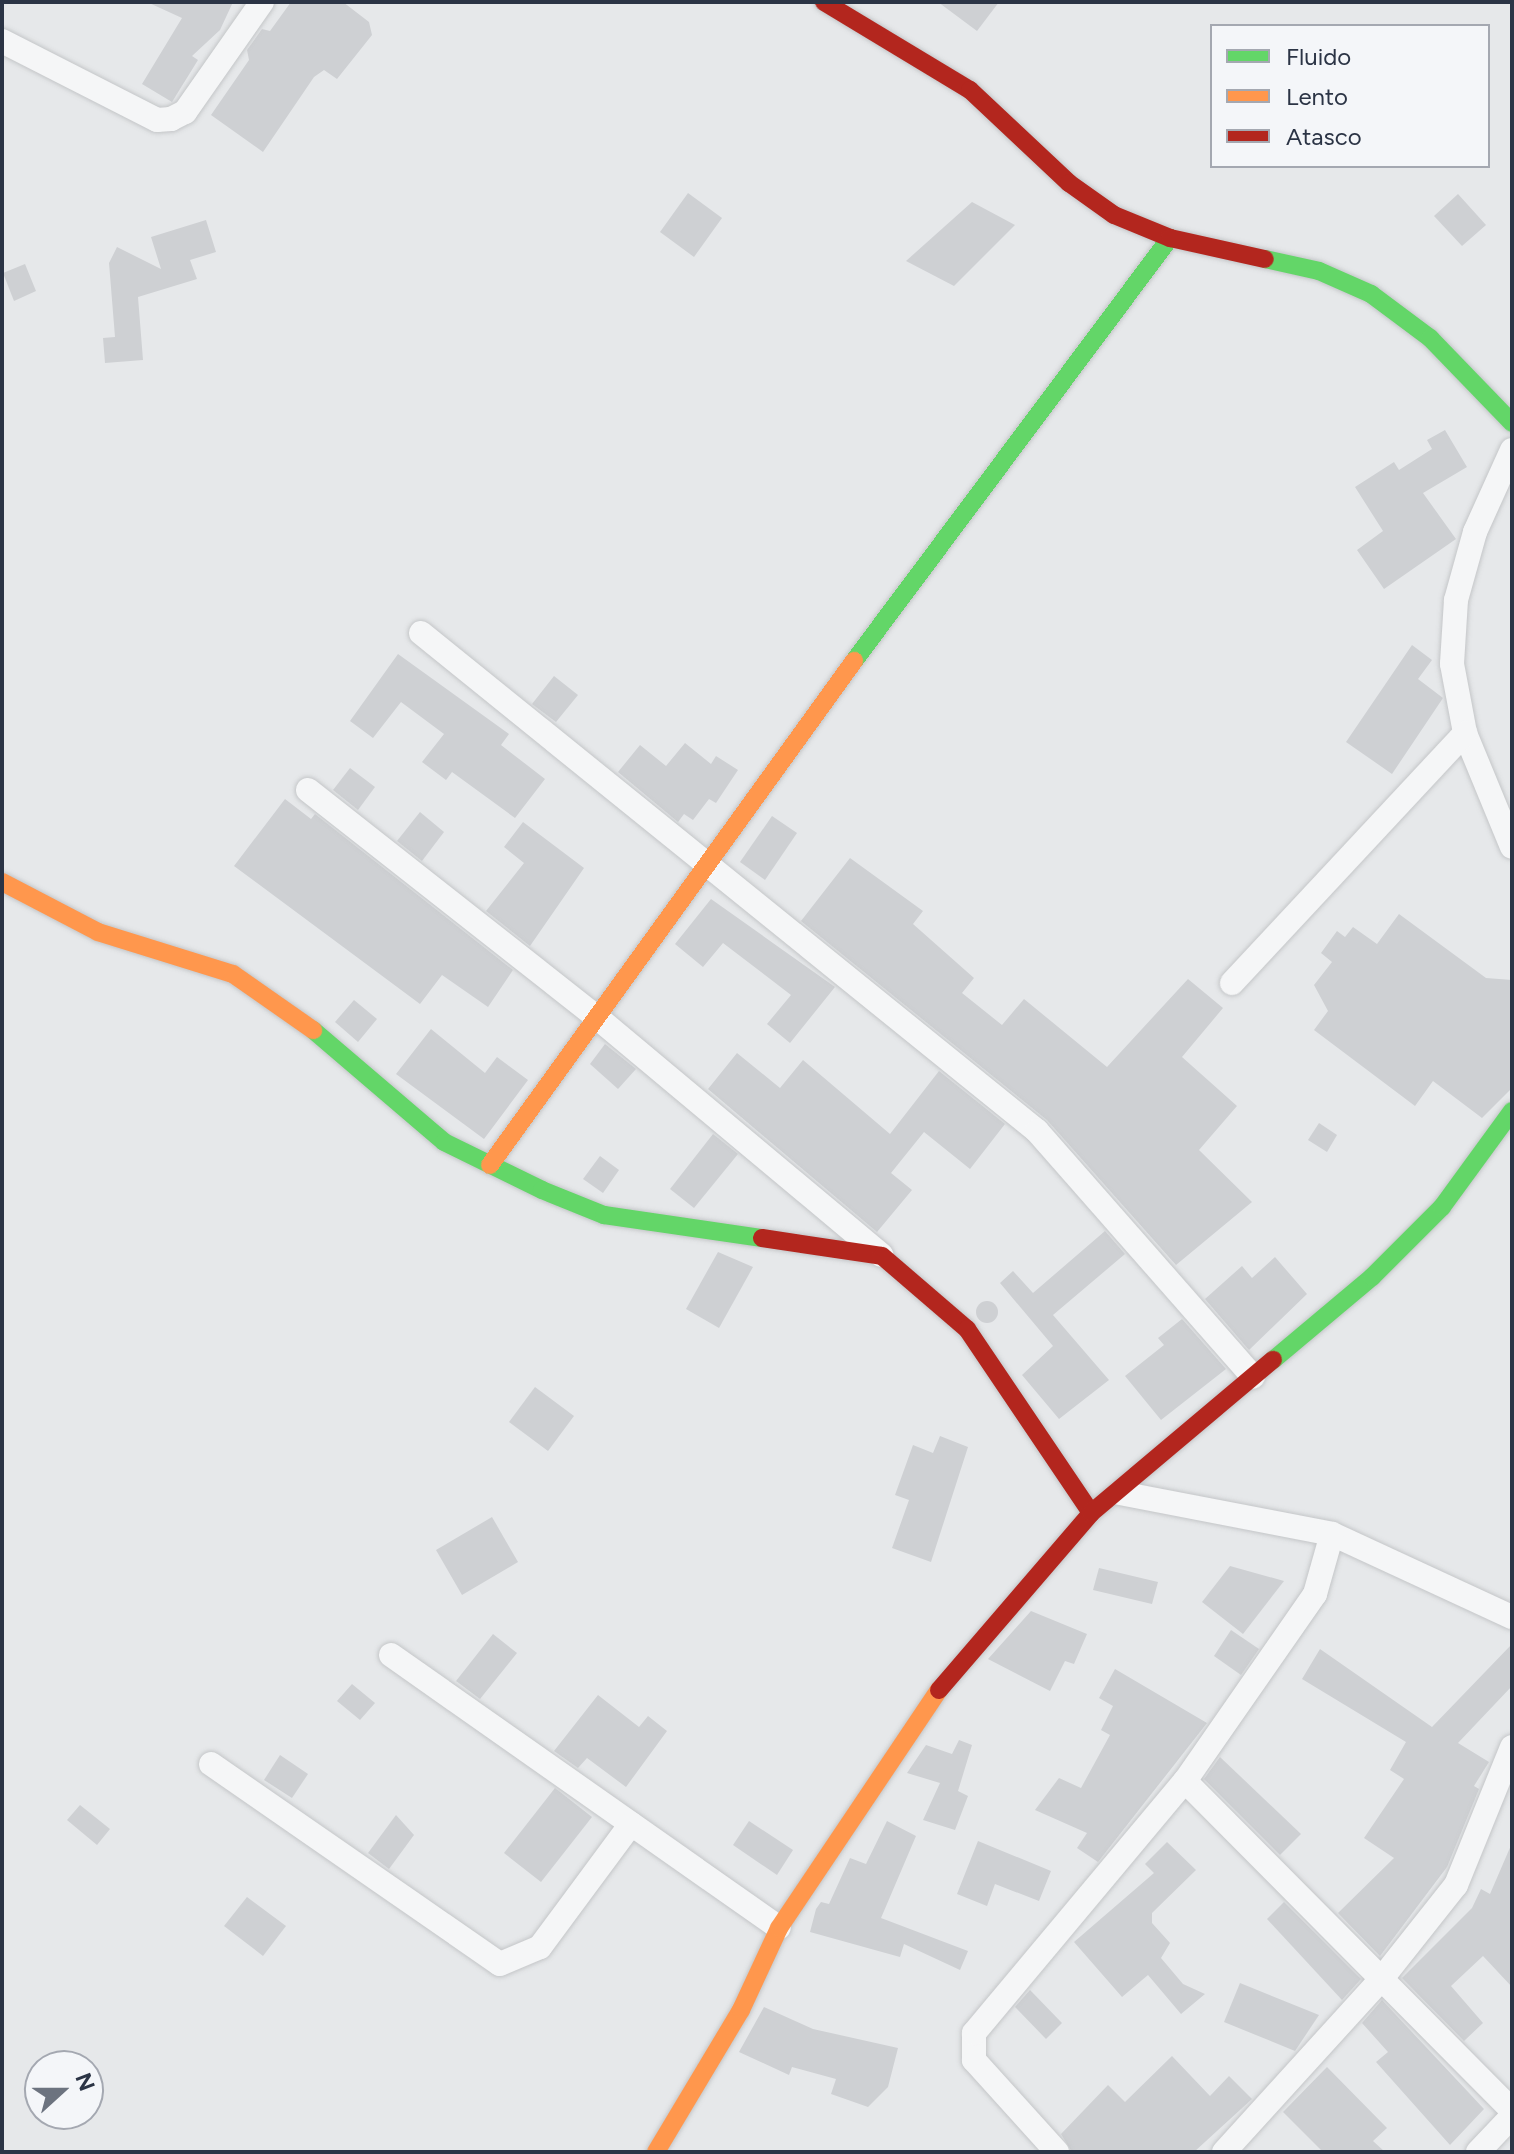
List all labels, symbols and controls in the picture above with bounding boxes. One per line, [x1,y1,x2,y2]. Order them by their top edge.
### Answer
legend [1210,24,1490,168]
text: Fluido [1286,42,1351,71]
text: Lento [1286,82,1348,111]
text: Atasco [1286,122,1362,151]
north arrow [24,2050,104,2130]
text: N [69,2069,101,2095]

